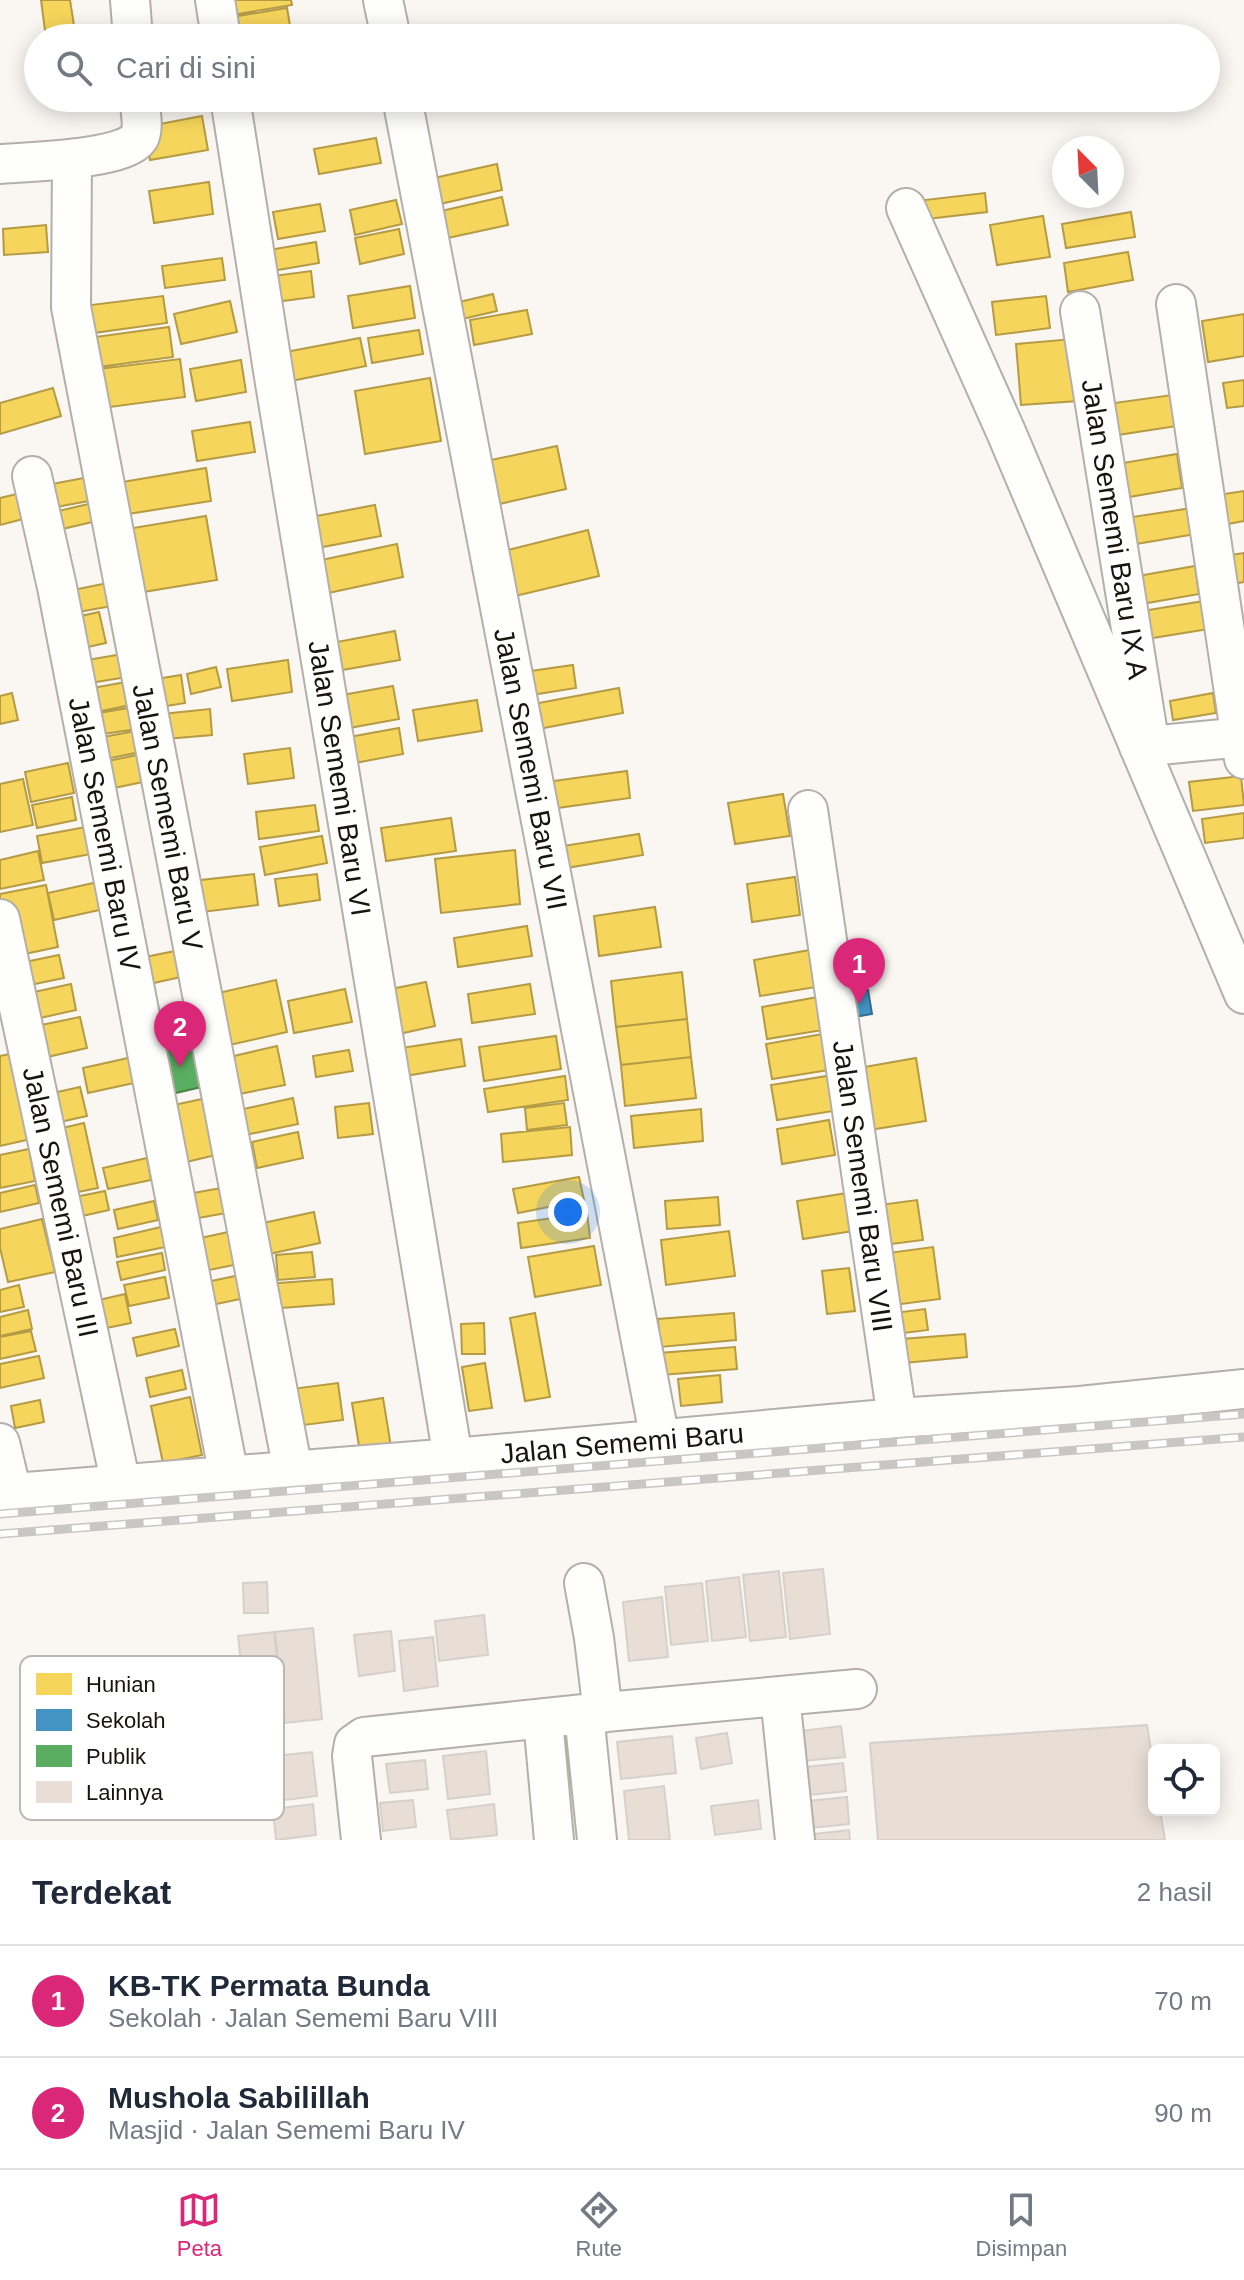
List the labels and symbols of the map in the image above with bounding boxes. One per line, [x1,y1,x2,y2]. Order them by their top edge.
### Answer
north arrow [1052,136,1124,208]
street label: Jalan Sememi Baru IX A [1075,377,1154,682]
street label: Jalan Sememi Baru VII [488,626,573,913]
street label: Jalan Sememi Baru VI [302,638,377,918]
street label: Jalan Sememi Baru V [126,681,209,953]
street label: Jalan Sememi Baru IV [63,694,146,974]
pin: 1 [833,938,885,1004]
pin: 2 [154,1001,206,1067]
street label: Jalan Sememi Baru VIII [827,1038,898,1334]
street label: Jalan Sememi Baru III [17,1064,104,1340]
your location [548,1192,588,1232]
street label: Jalan Sememi Baru [499,1417,745,1470]
legend [20,1656,284,1820]
text: Hunian [86,1672,156,1697]
text: Sekolah [86,1708,166,1733]
text: Publik [86,1744,147,1769]
text: Lainnya [86,1780,164,1805]

